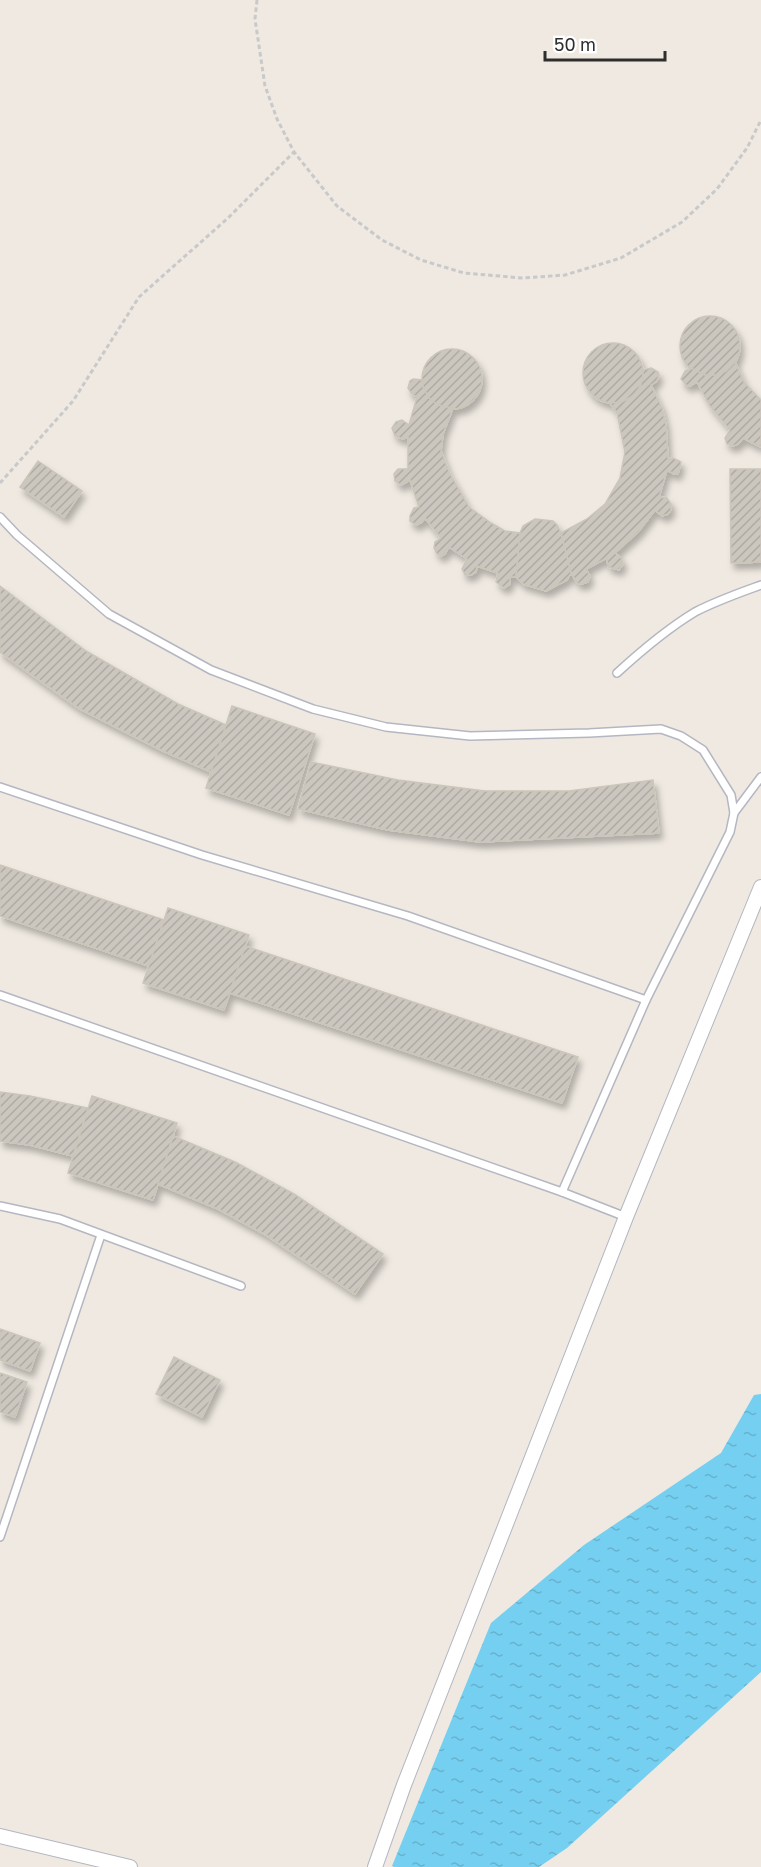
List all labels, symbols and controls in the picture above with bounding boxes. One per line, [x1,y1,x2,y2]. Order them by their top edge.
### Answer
scale bar [545,24,665,62]
text: 50 m [554,33,596,55]

